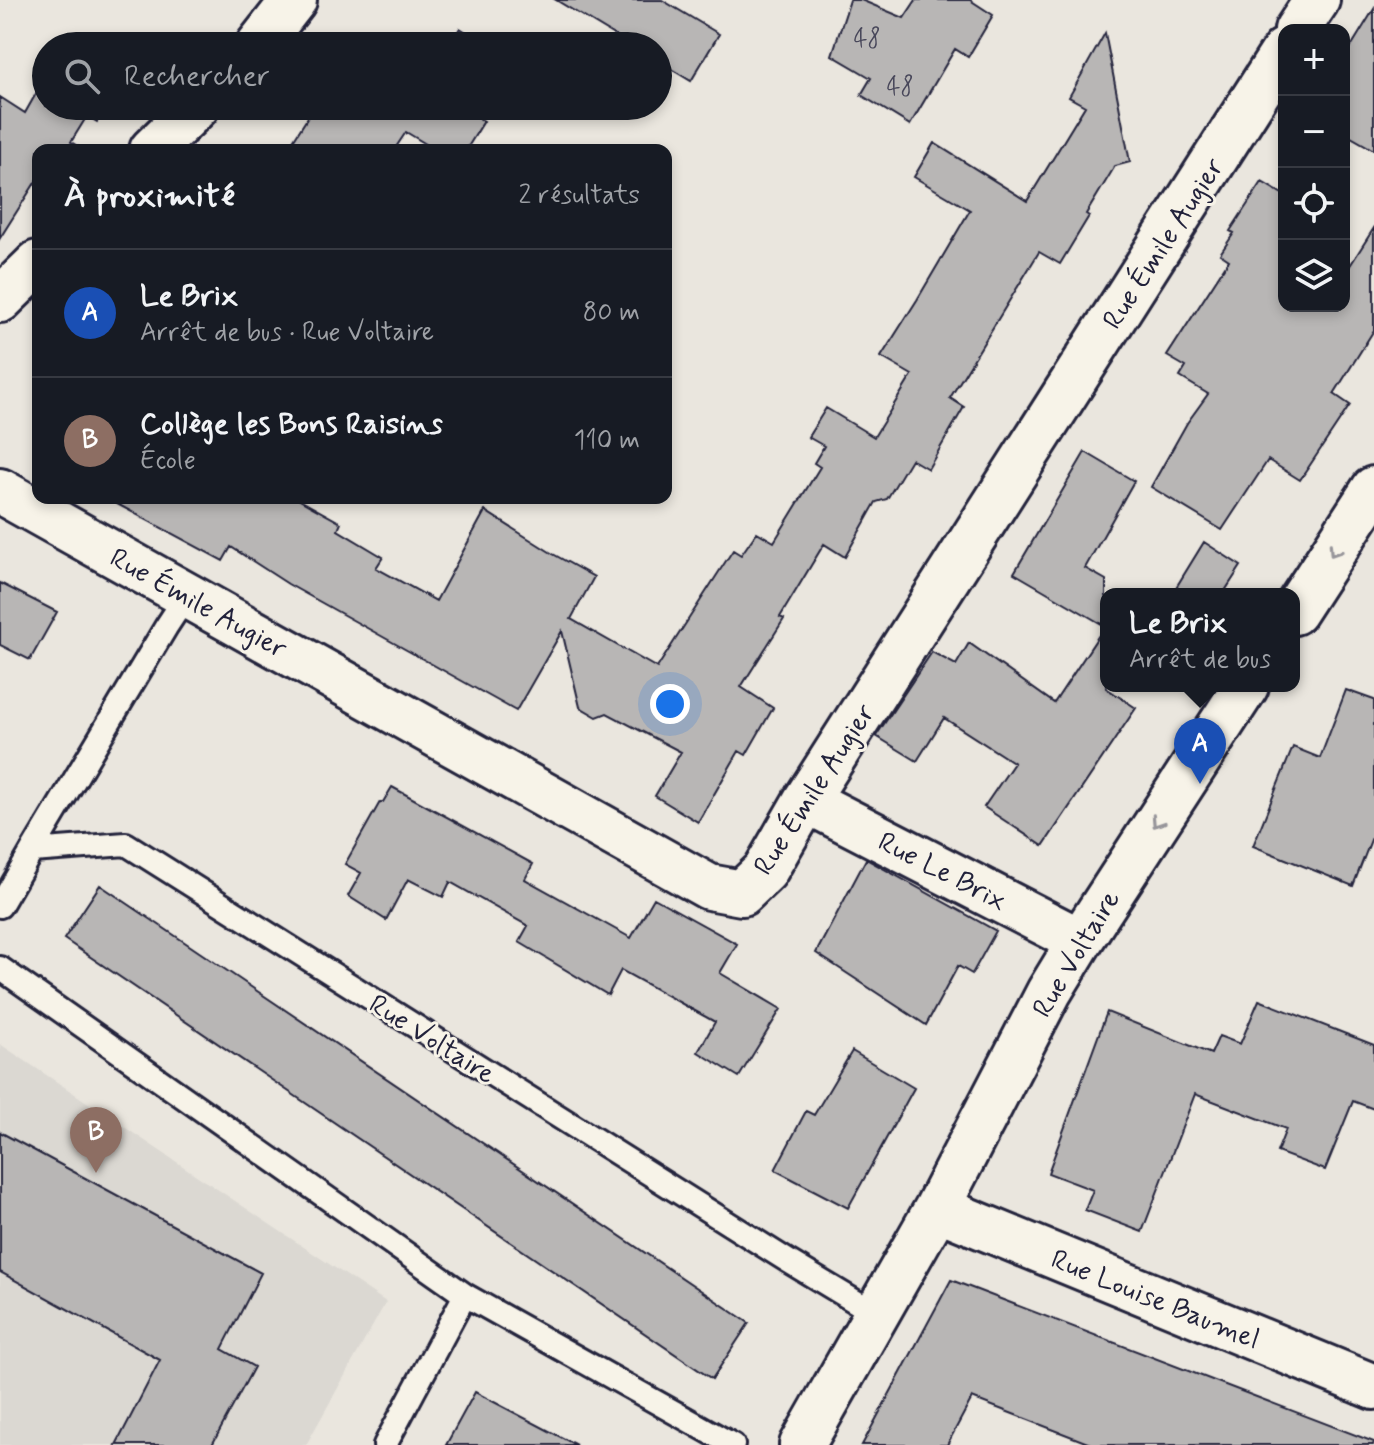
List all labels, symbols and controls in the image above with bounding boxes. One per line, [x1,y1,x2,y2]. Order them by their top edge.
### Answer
house number: 48 [853,24,881,55]
map controls [1278,24,1350,312]
button: + [1278,24,1350,96]
search box [32,32,672,120]
icon: search [60,54,104,98]
text: Rechercher [124,57,270,96]
house number: 48 [886,72,914,103]
button: − [1278,96,1350,168]
street label: Rue Émile Augier [1093,150,1233,337]
button: locate [1278,168,1350,240]
text: À proximité [64,174,235,219]
text: 2 résultats [518,179,640,213]
button: layers [1278,240,1350,312]
text: Le Brix [140,277,238,316]
text: A [81,296,99,330]
text: 80 m [583,296,640,330]
text: Arrêt de bus · Rue Voltaire [140,316,434,350]
text: Collège les Bons Raisins [140,405,443,444]
text: B [82,424,98,458]
text: 110 m [574,424,640,458]
text: École [140,444,196,478]
street label: Rue Émile Augier [103,539,294,668]
one-way arrow [1329,542,1344,556]
popup [1100,588,1300,692]
text: Le Brix [1129,604,1227,643]
text: Arrêt de bus [1129,643,1271,677]
your location [650,684,690,724]
street label: Rue Émile Augier [744,696,884,883]
pin: A [1174,718,1226,784]
one-way arrow [1152,813,1167,827]
street label: Rue Le Brix [871,824,1012,920]
street label: Rue Voltaire [1025,884,1130,1025]
street label: Rue Voltaire [362,987,502,1094]
pin: B [70,1107,122,1173]
street label: Rue Louise Baumel [1045,1242,1265,1359]

